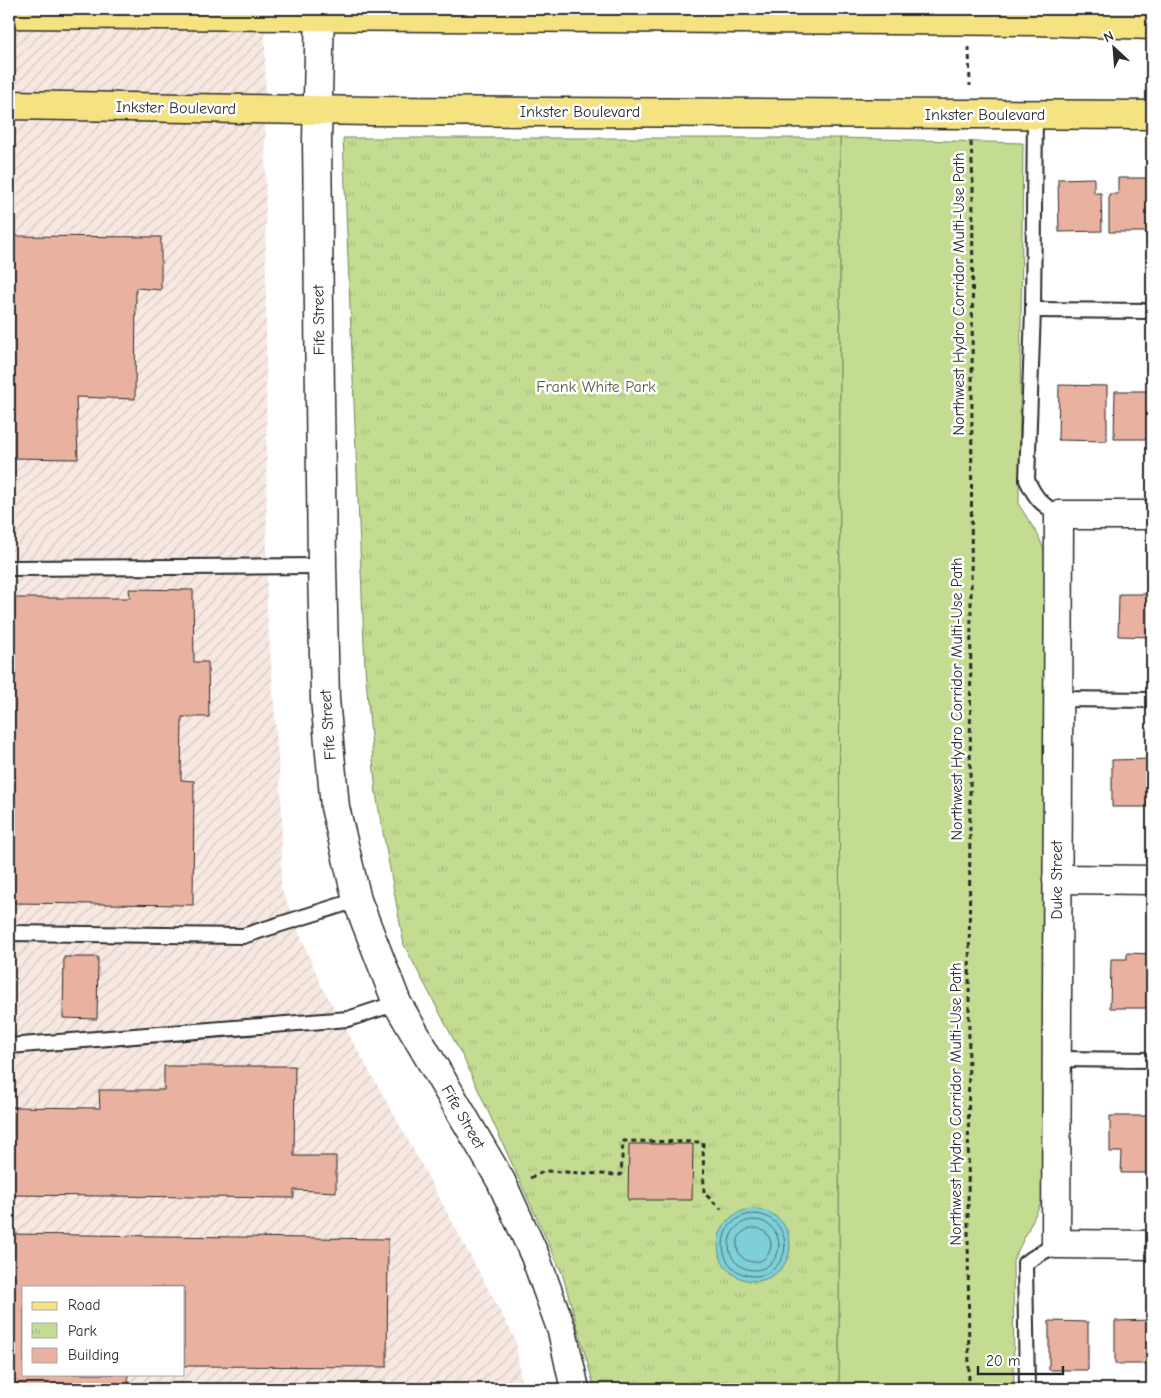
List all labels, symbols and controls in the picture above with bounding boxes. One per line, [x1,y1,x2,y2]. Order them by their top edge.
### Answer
north arrow [1088,22,1138,72]
text: N [1101,27,1116,46]
street label: Inkster Boulevard [116,98,236,118]
street label: Inkster Boulevard [520,103,640,121]
street label: Inkster Boulevard [925,106,1045,124]
street label: Northwest Hydro Corridor Multi-Use Path [950,153,968,435]
street label: Fife Street [309,284,329,355]
park label: Frank White Park [536,378,656,396]
street label: Northwest Hydro Corridor Multi-Use Path [948,558,966,840]
street label: Fife Street [317,689,339,761]
street label: Duke Street [1048,840,1066,920]
street label: Northwest Hydro Corridor Multi-Use Path [947,963,965,1245]
street label: Fife Street [438,1082,489,1152]
legend [22,1286,185,1376]
text: Road [68,1296,100,1314]
text: Park [68,1322,97,1340]
scale bar [978,1343,1064,1375]
text: Building [68,1346,119,1364]
text: 20 m [986,1352,1020,1370]

